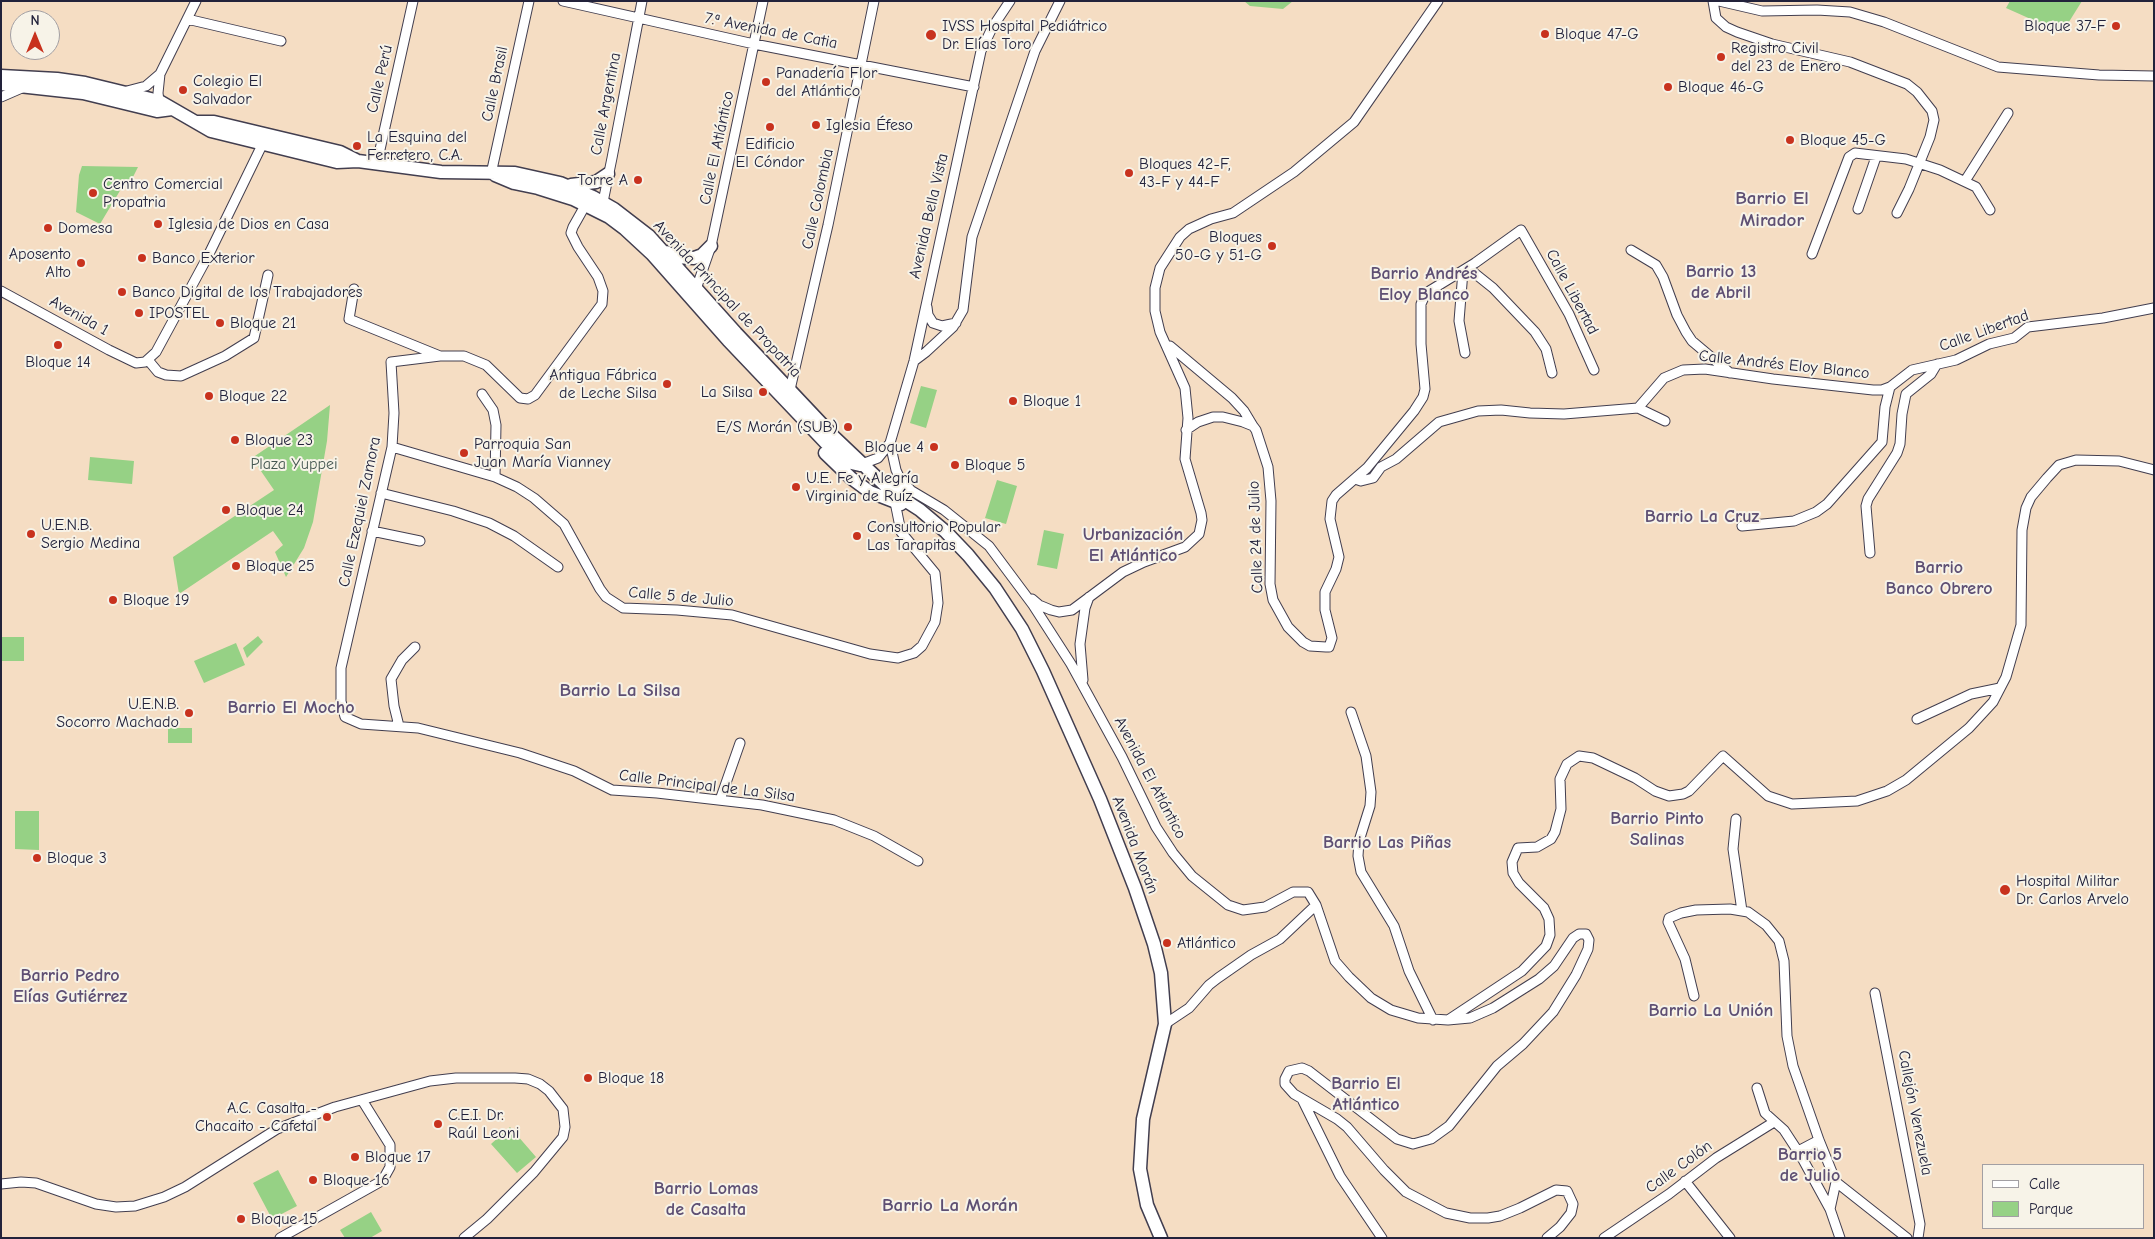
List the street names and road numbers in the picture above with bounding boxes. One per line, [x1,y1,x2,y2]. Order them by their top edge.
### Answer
street label: 7.ª Avenida de Catia [703,9,839,53]
street label: Calle Perú [363,43,397,115]
street label: Calle Brasil [478,45,512,123]
street label: Calle Argentina [587,51,625,157]
street label: Calle El Atlántico [696,89,738,207]
street label: Calle Colombia [798,147,838,251]
street label: Avenida Bella Vista [905,151,953,281]
street label: Avenida Principal de Propatria [649,216,805,382]
street label: Calle Libertad [1541,246,1603,338]
street label: Avenida 1 [46,292,112,340]
street label: Calle Libertad [1937,306,2031,356]
street label: Calle Andrés Eloy Blanco [1698,346,1870,384]
street label: Calle Ezequiel Zamora [335,435,385,589]
street label: Calle 24 de Julio [1244,480,1268,594]
street label: Calle 5 de Julio [628,583,734,611]
street label: Avenida El Atlántico [1110,714,1190,842]
street label: Calle Principal de La Silsa [618,766,796,806]
street label: Avenida Morán [1108,793,1162,897]
street label: Callejón Venezuela [1893,1049,1937,1177]
street label: Calle Colón [1642,1136,1716,1198]

